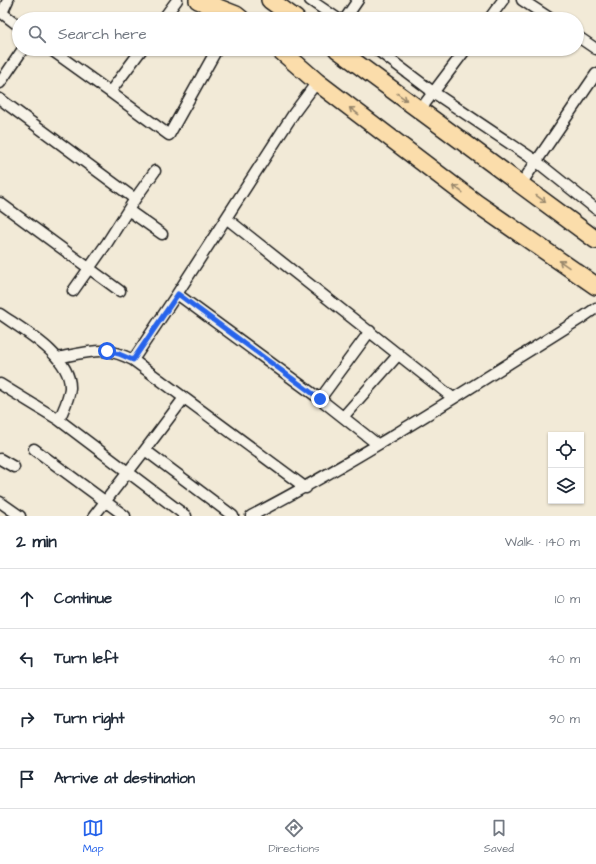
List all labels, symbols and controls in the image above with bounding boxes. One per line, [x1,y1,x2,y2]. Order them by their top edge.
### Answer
search box [12,12,584,56]
icon: search [26,23,48,45]
text: Search here [58,24,147,45]
one-way arrow [397,93,408,101]
one-way arrow [349,107,360,115]
one-way arrow [452,185,463,193]
one-way arrow [535,195,546,203]
one-way arrow [559,260,570,268]
route start [98,342,116,360]
route end [311,390,329,408]
map controls [548,432,584,504]
button: locate [548,432,584,468]
button: layers [548,468,584,504]
text: 2 min [16,530,57,554]
text: Walk · 140 m [505,533,580,551]
icon: ahead [16,588,38,610]
text: Continue [54,588,112,609]
text: 10 m [555,590,580,608]
icon: left [16,648,38,670]
text: Turn left [54,648,118,669]
text: 40 m [548,650,580,668]
icon: right [16,708,38,730]
text: Turn right [54,708,125,729]
text: 90 m [549,710,580,728]
icon: arrive [16,768,38,790]
text: Arrive at destination [54,768,195,789]
tab: Map [82,817,104,856]
tab: Directions [268,817,320,856]
tab: Saved [484,817,514,856]

